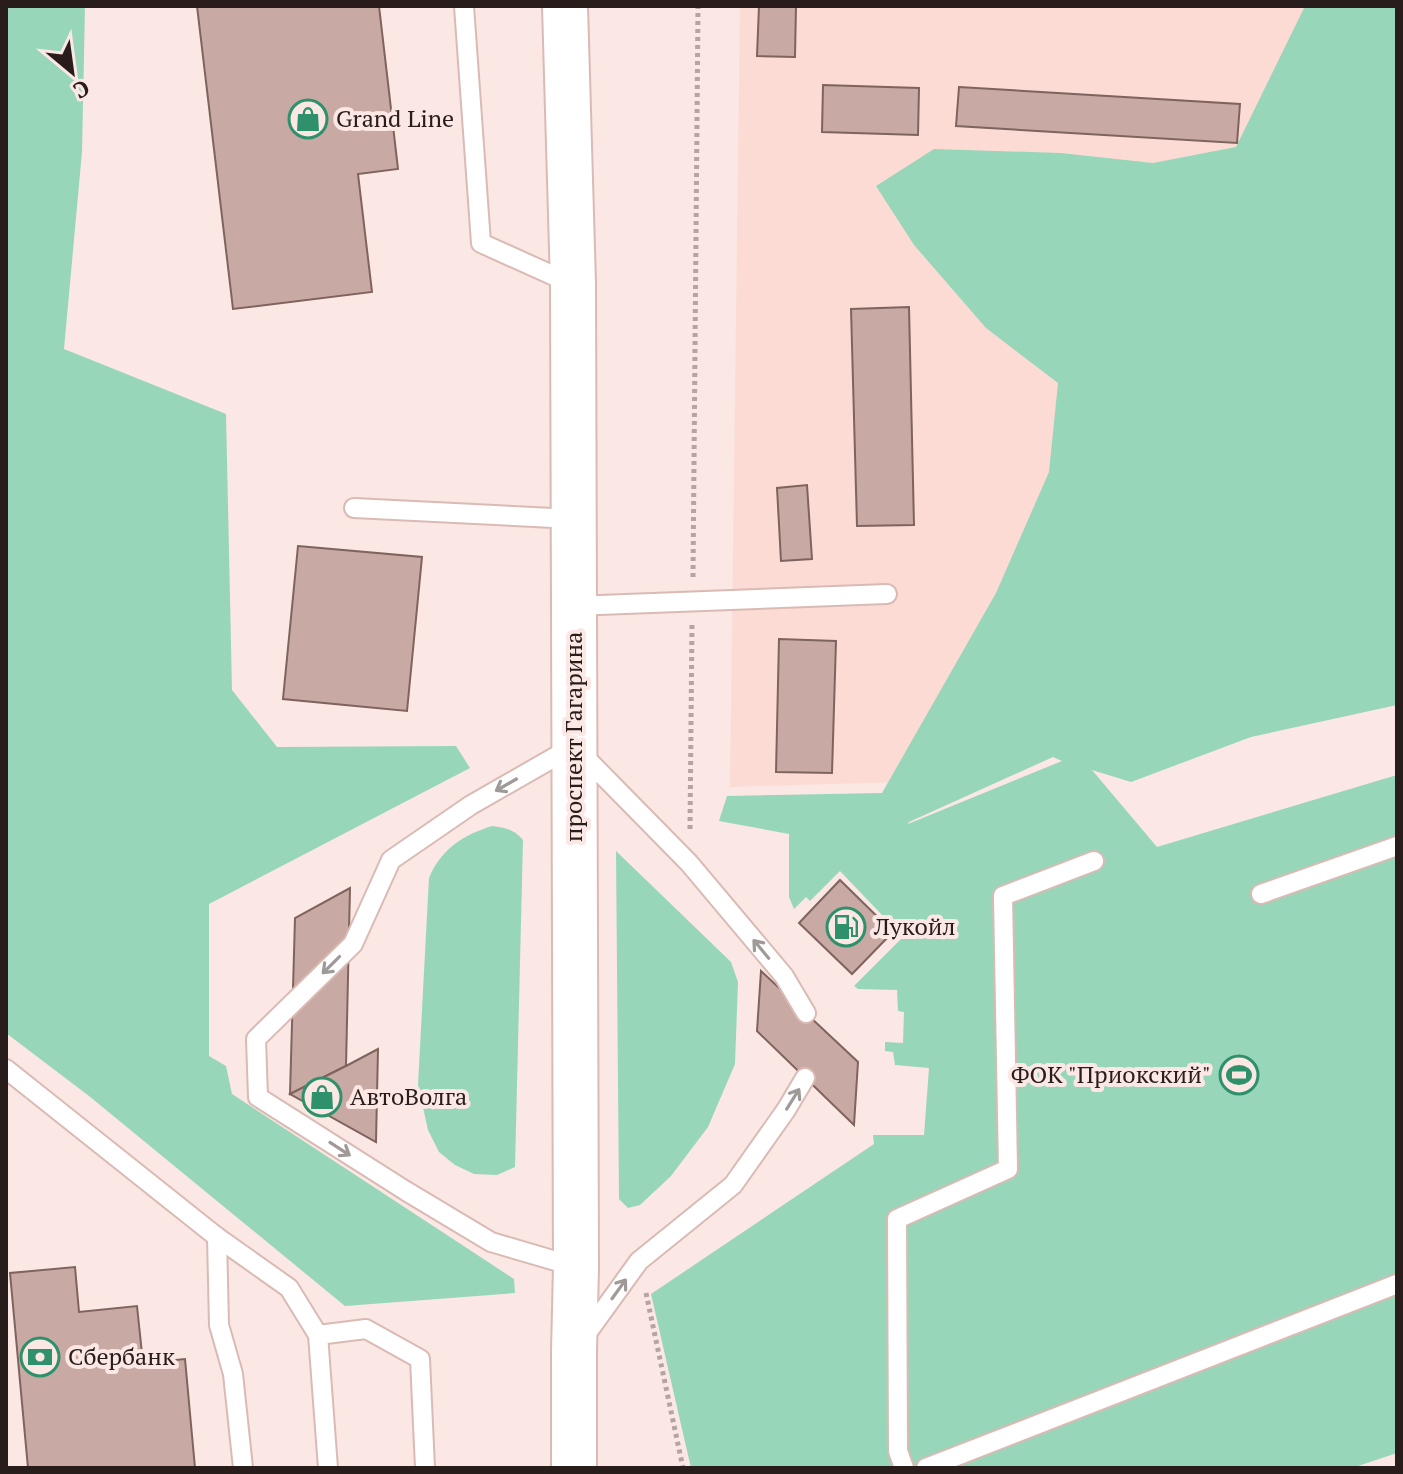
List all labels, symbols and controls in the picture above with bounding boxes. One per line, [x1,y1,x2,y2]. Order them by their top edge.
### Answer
north arrow [32,32,112,112]
text: С [69,74,95,106]
shop icon: Grand Line [287,98,329,140]
place label: Grand Line [336,102,454,134]
street label: проспект Гагарина [557,632,589,842]
one-way arrow [495,777,518,793]
fuel station icon: Лукойл [825,906,867,948]
place label: Лукойл [873,910,956,942]
one-way arrow [752,939,770,959]
one-way arrow [322,955,341,974]
sports icon: ФОК "Приокский" [1218,1054,1260,1096]
place label: ФОК "Приокский" [1011,1058,1211,1090]
shop icon: АвтоВолга [301,1076,343,1118]
place label: АвтоВолга [350,1080,467,1112]
one-way arrow [785,1088,801,1111]
one-way arrow [328,1141,351,1157]
one-way arrow [610,1279,627,1300]
bank icon: Сбербанк [19,1336,61,1378]
place label: Сбербанк [68,1340,175,1372]

